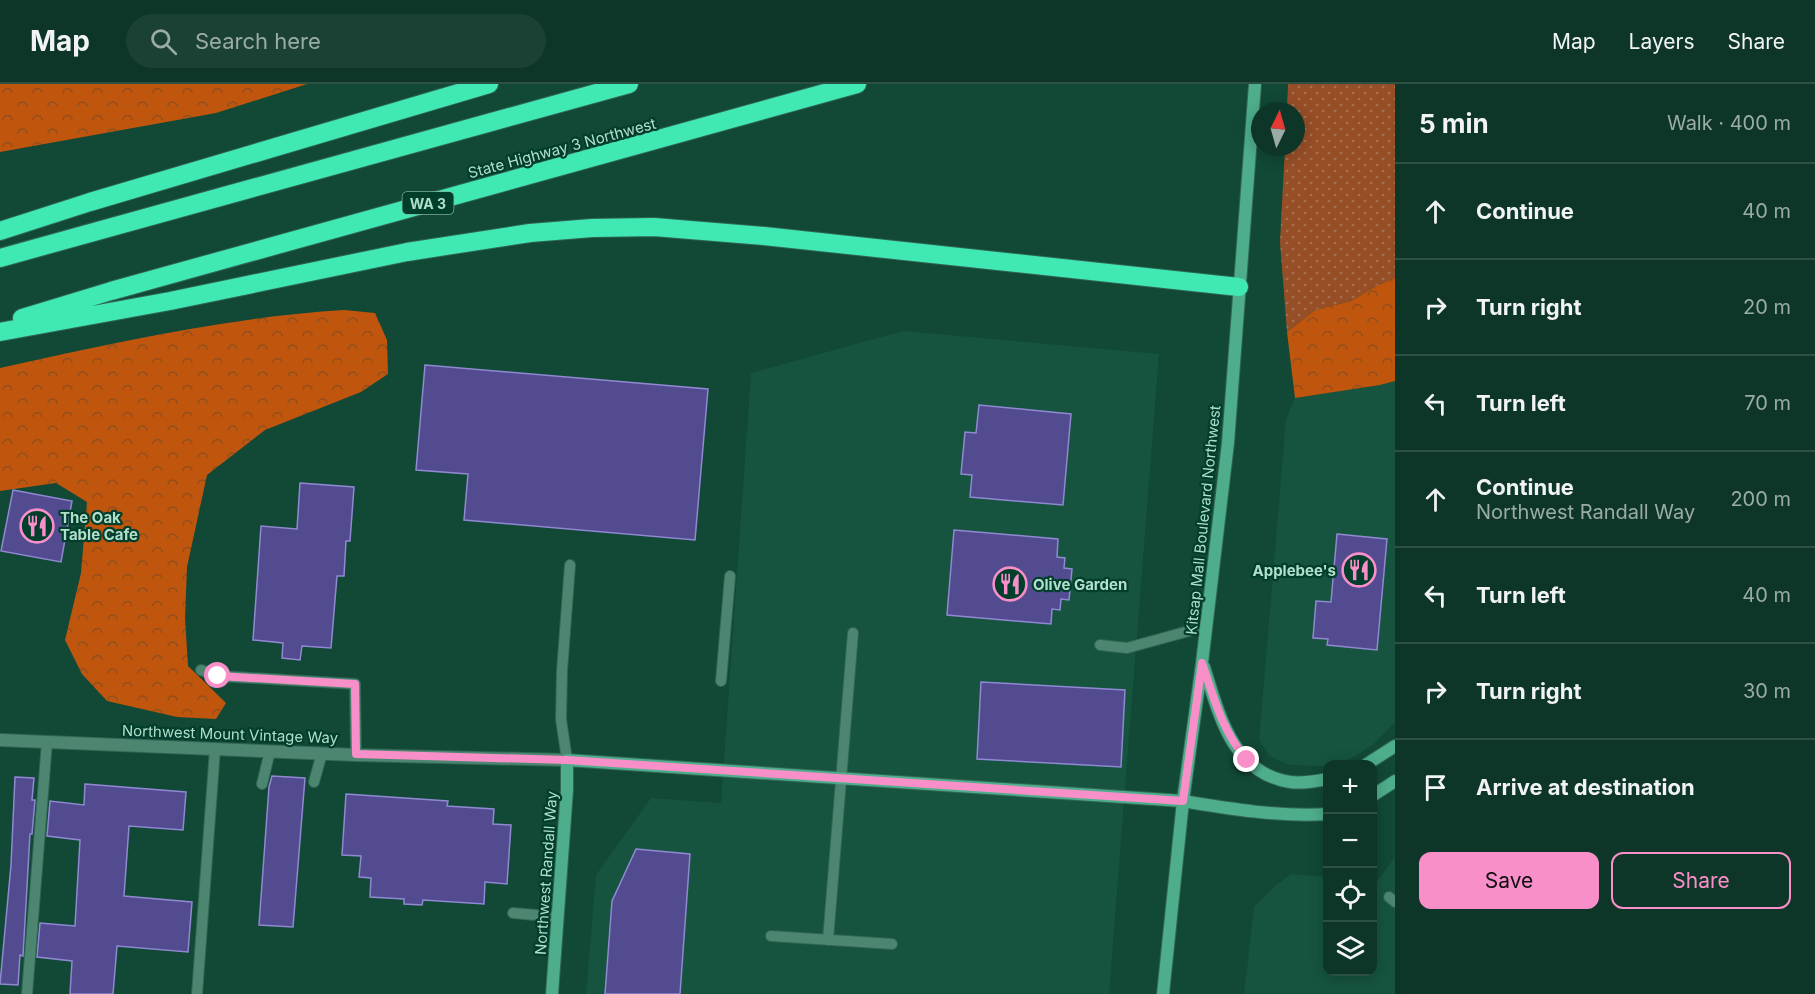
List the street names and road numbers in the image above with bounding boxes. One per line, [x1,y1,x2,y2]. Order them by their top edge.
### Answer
street label: State Highway 3 Northwest [466,114,658,182]
road number: WA 3 [402,192,454,214]
street label: Kitsap Mall Boulevard Northwest [1181,404,1225,636]
street label: Northwest Mount Vintage Way [122,721,339,747]
street label: Northwest Randall Way [531,790,561,956]

